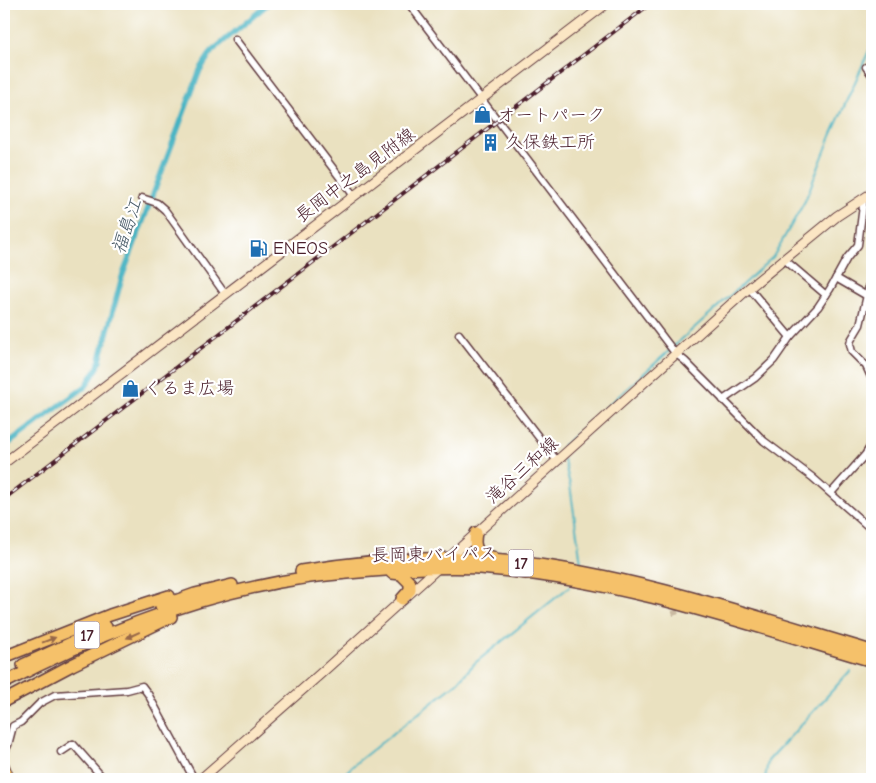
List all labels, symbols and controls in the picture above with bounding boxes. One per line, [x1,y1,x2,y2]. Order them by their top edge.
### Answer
shop icon: オートパーク [473,105,493,125]
place label: オートパーク [497,105,605,126]
street label: 長岡中之島見附線 [291,124,419,227]
building icon: 久保鉄工所 [481,132,501,152]
place label: 久保鉄工所 [505,132,595,153]
water label: 福島江 [107,195,147,257]
fuel station icon: ENEOS [249,238,269,258]
place label: ENEOS [273,238,328,259]
shop icon: くるま広場 [120,378,140,398]
place label: くるま広場 [144,378,234,399]
street label: 滝谷三和線 [482,432,563,508]
street label: 長岡東バイパス [371,543,497,566]
road number: 17 [508,550,534,576]
road number: 17 [74,622,100,648]
one-way arrow [125,631,140,640]
one-way arrow [42,636,57,643]

